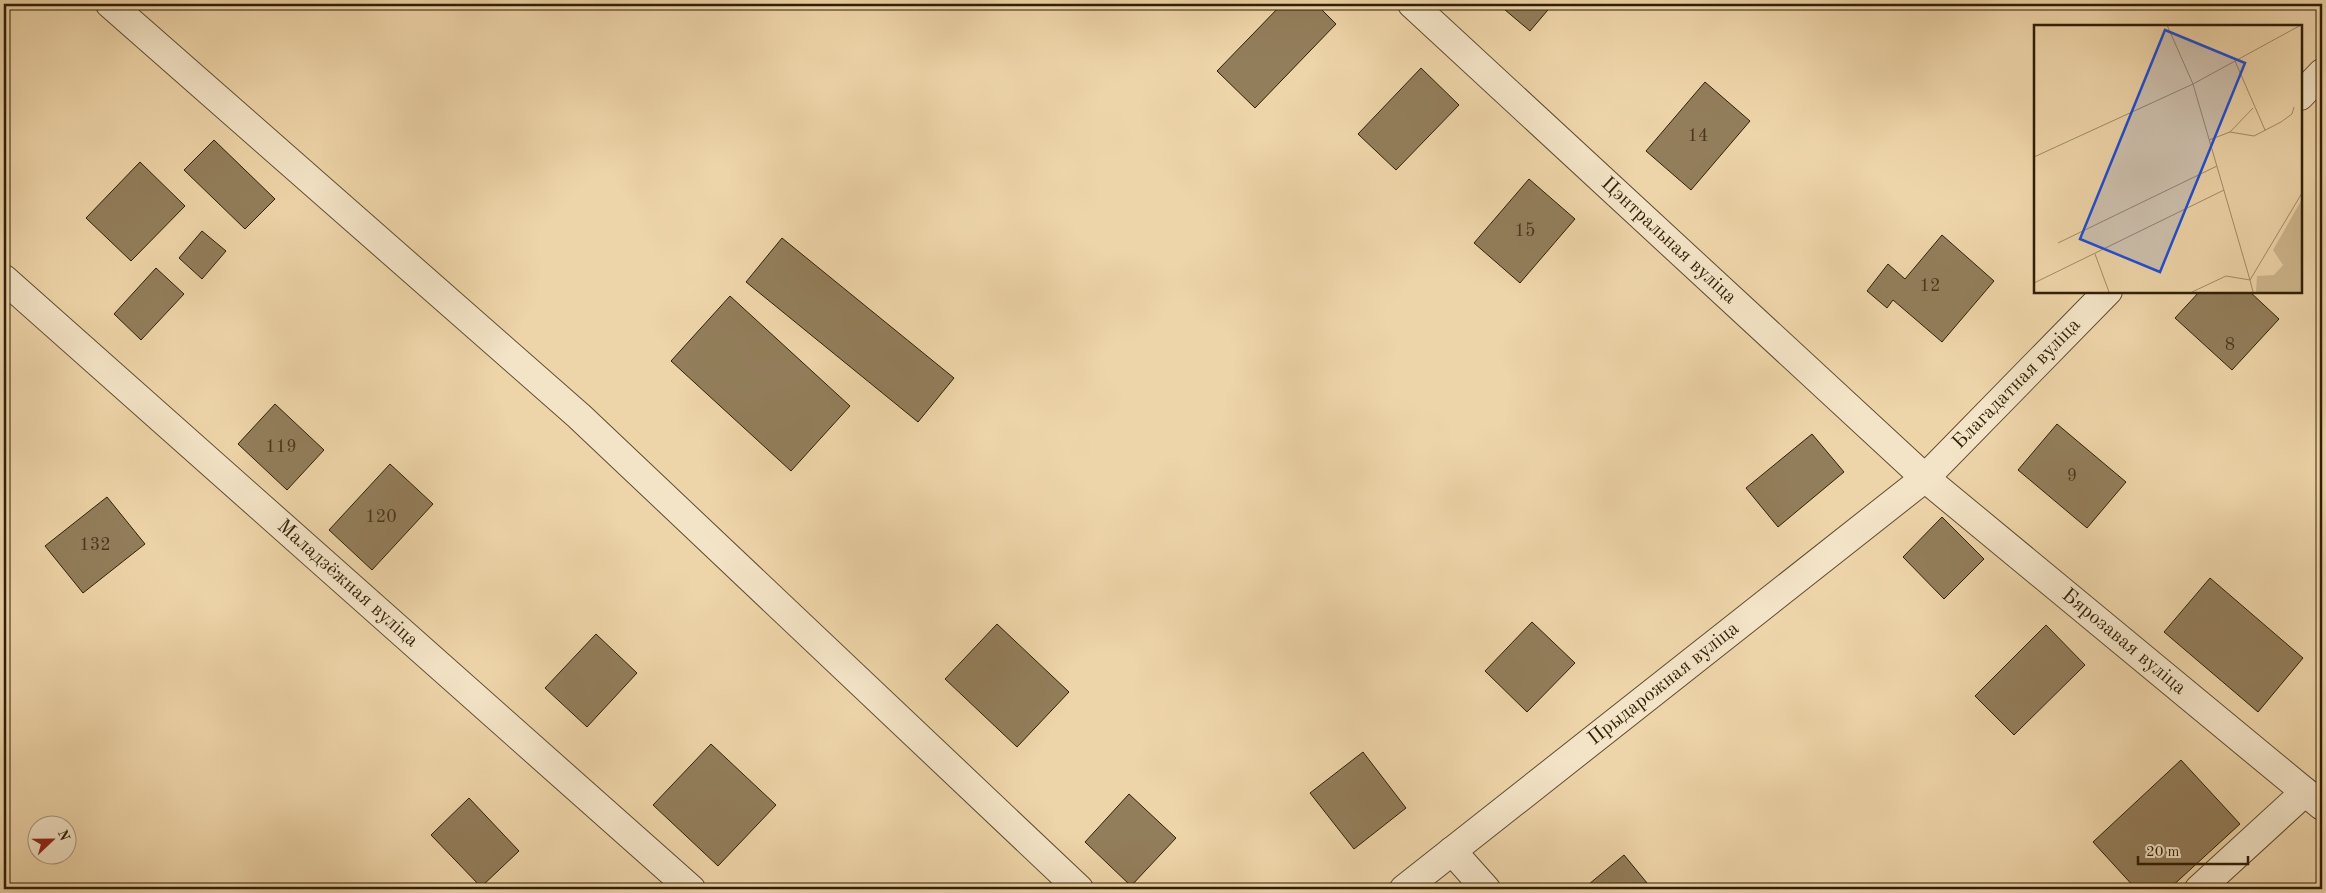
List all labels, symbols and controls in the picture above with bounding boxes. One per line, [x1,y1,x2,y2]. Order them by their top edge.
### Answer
inset map [2034,25,2301,292]
house number: 14 [1688,127,1708,145]
street label: Цэнтральная вуліца [1597,174,1740,308]
house number: 15 [1515,222,1535,240]
house number: 12 [1920,277,1940,295]
street label: Благадатная вуліца [1949,315,2085,453]
house number: 8 [2225,336,2235,354]
house number: 119 [265,438,297,456]
house number: 9 [2067,467,2077,485]
house number: 120 [365,508,397,526]
street label: Маладзёжная вуліца [273,516,422,651]
house number: 132 [79,536,111,554]
street label: Бярозавая вуліца [2058,585,2190,699]
street label: Прыдарожная вуліца [1585,618,1743,749]
north arrow [28,816,78,866]
text: N [55,828,72,843]
scale bar [2138,833,2248,865]
text: 20 m [2146,845,2180,860]

